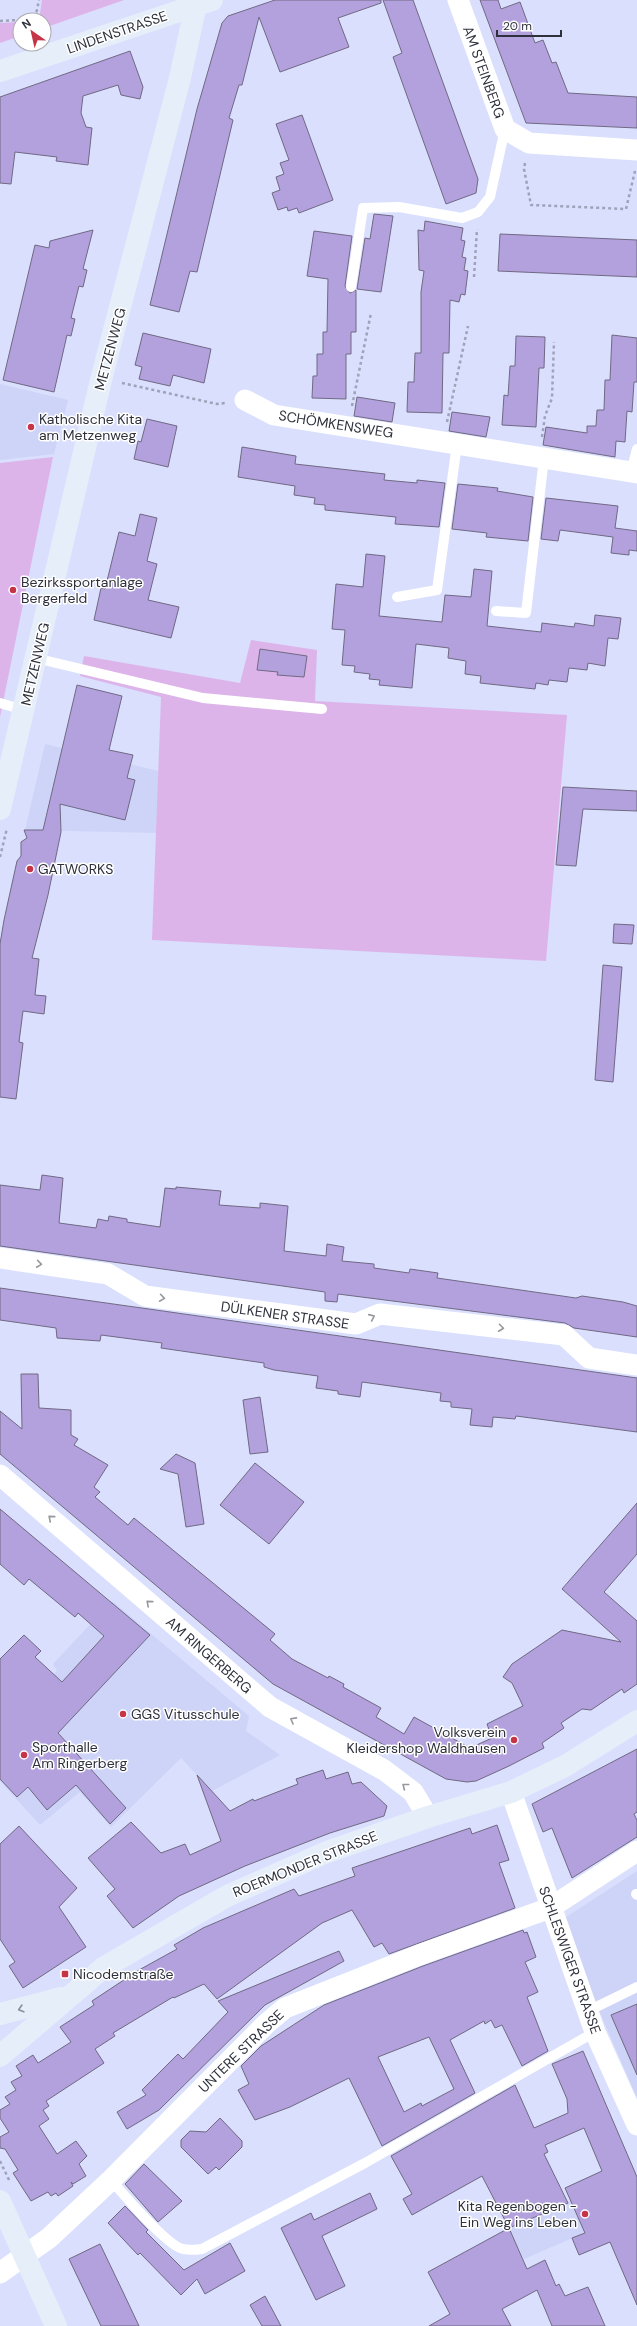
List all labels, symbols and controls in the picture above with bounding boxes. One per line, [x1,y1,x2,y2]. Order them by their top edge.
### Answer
street label: LINDENSTRASSE [64,6,170,58]
north arrow [12,12,52,52]
scale bar [497,12,561,38]
text: N [19,16,34,32]
text: 20 m [503,18,532,34]
street label: AM STEINBERG [459,24,509,120]
street label: METZENWEG [90,306,130,392]
street label: SCHÖMKENSWEG [277,406,395,442]
place label: Katholische Kita am Metzenweg [39,410,142,444]
marker: Katholische Kita am Metzenweg [26,422,36,432]
place label: Bezirkssportanlage Bergerfeld [21,573,143,607]
marker: Bezirkssportanlage Bergerfeld [8,585,18,595]
street label: METZENWEG [17,621,53,707]
place label: GATWORKS [38,860,113,878]
marker: GATWORKS [25,864,35,874]
one-way arrow [36,1259,42,1268]
one-way arrow [158,1294,165,1303]
street label: DÜLKENER STRASSE [220,1297,350,1333]
one-way arrow [368,1314,376,1322]
one-way arrow [498,1323,504,1332]
one-way arrow [48,1516,55,1523]
one-way arrow [147,1601,154,1608]
street label: AM RINGERBERG [162,1613,256,1697]
place label: GGS Vitusschule [131,1705,240,1723]
marker: GGS Vitusschule [118,1709,128,1719]
one-way arrow [290,1717,297,1725]
place label: Volksverein Kleidershop Waldhausen [347,1723,506,1757]
marker: Volksverein Kleidershop Waldhausen [509,1735,519,1745]
place label: Sporthalle Am Ringerberg [32,1738,128,1772]
marker: Sporthalle Am Ringerberg [19,1750,29,1760]
one-way arrow [403,1784,410,1791]
street label: ROERMONDER STRASSE [230,1827,380,1901]
street label: SCHLESWIGER STRASSE [535,1884,605,2036]
place label: Nicodemstraße [73,1965,174,1983]
marker: Nicodemstraße [60,1969,70,1979]
one-way arrow [17,2004,24,2013]
street label: UNTERE STRASSE [194,2006,288,2096]
place label: Kita Regenbogen - Ein Weg ins Leben [458,2197,577,2231]
marker: Kita Regenbogen - Ein Weg ins Leben [580,2209,590,2219]

